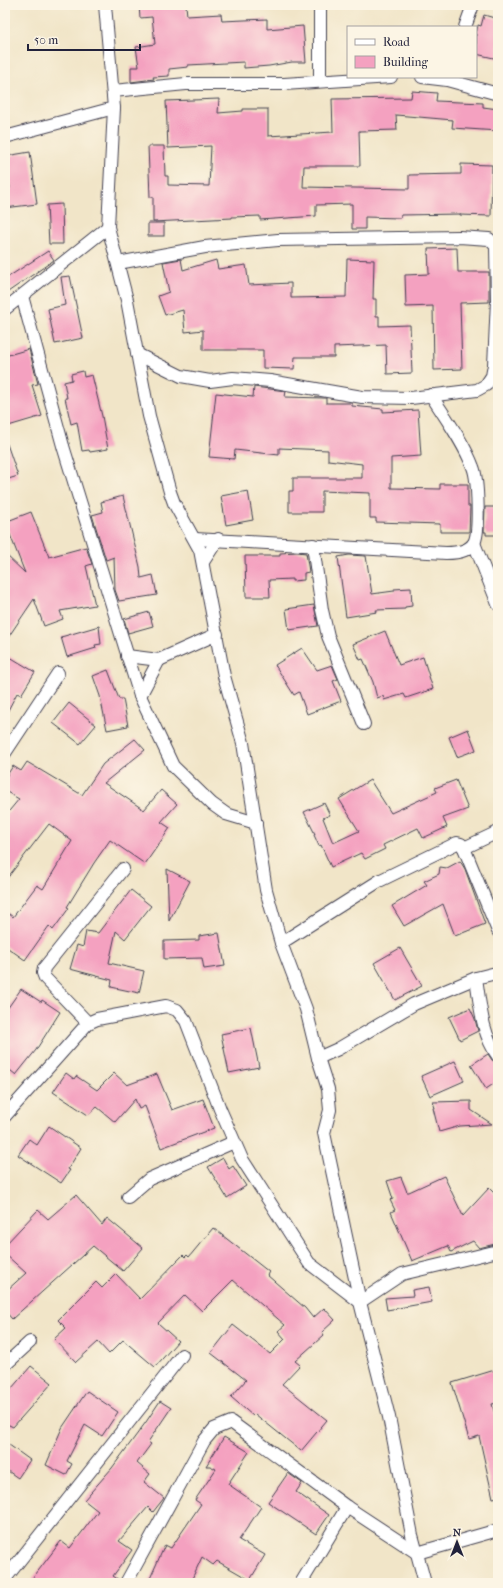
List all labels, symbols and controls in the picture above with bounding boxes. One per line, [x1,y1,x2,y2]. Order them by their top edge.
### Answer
scale bar [28,26,140,52]
legend [347,26,477,78]
text: 50 m [34,33,58,47]
text: Road [383,35,410,49]
text: Building [383,55,428,69]
north arrow [437,1522,477,1562]
text: N [453,1526,462,1539]

